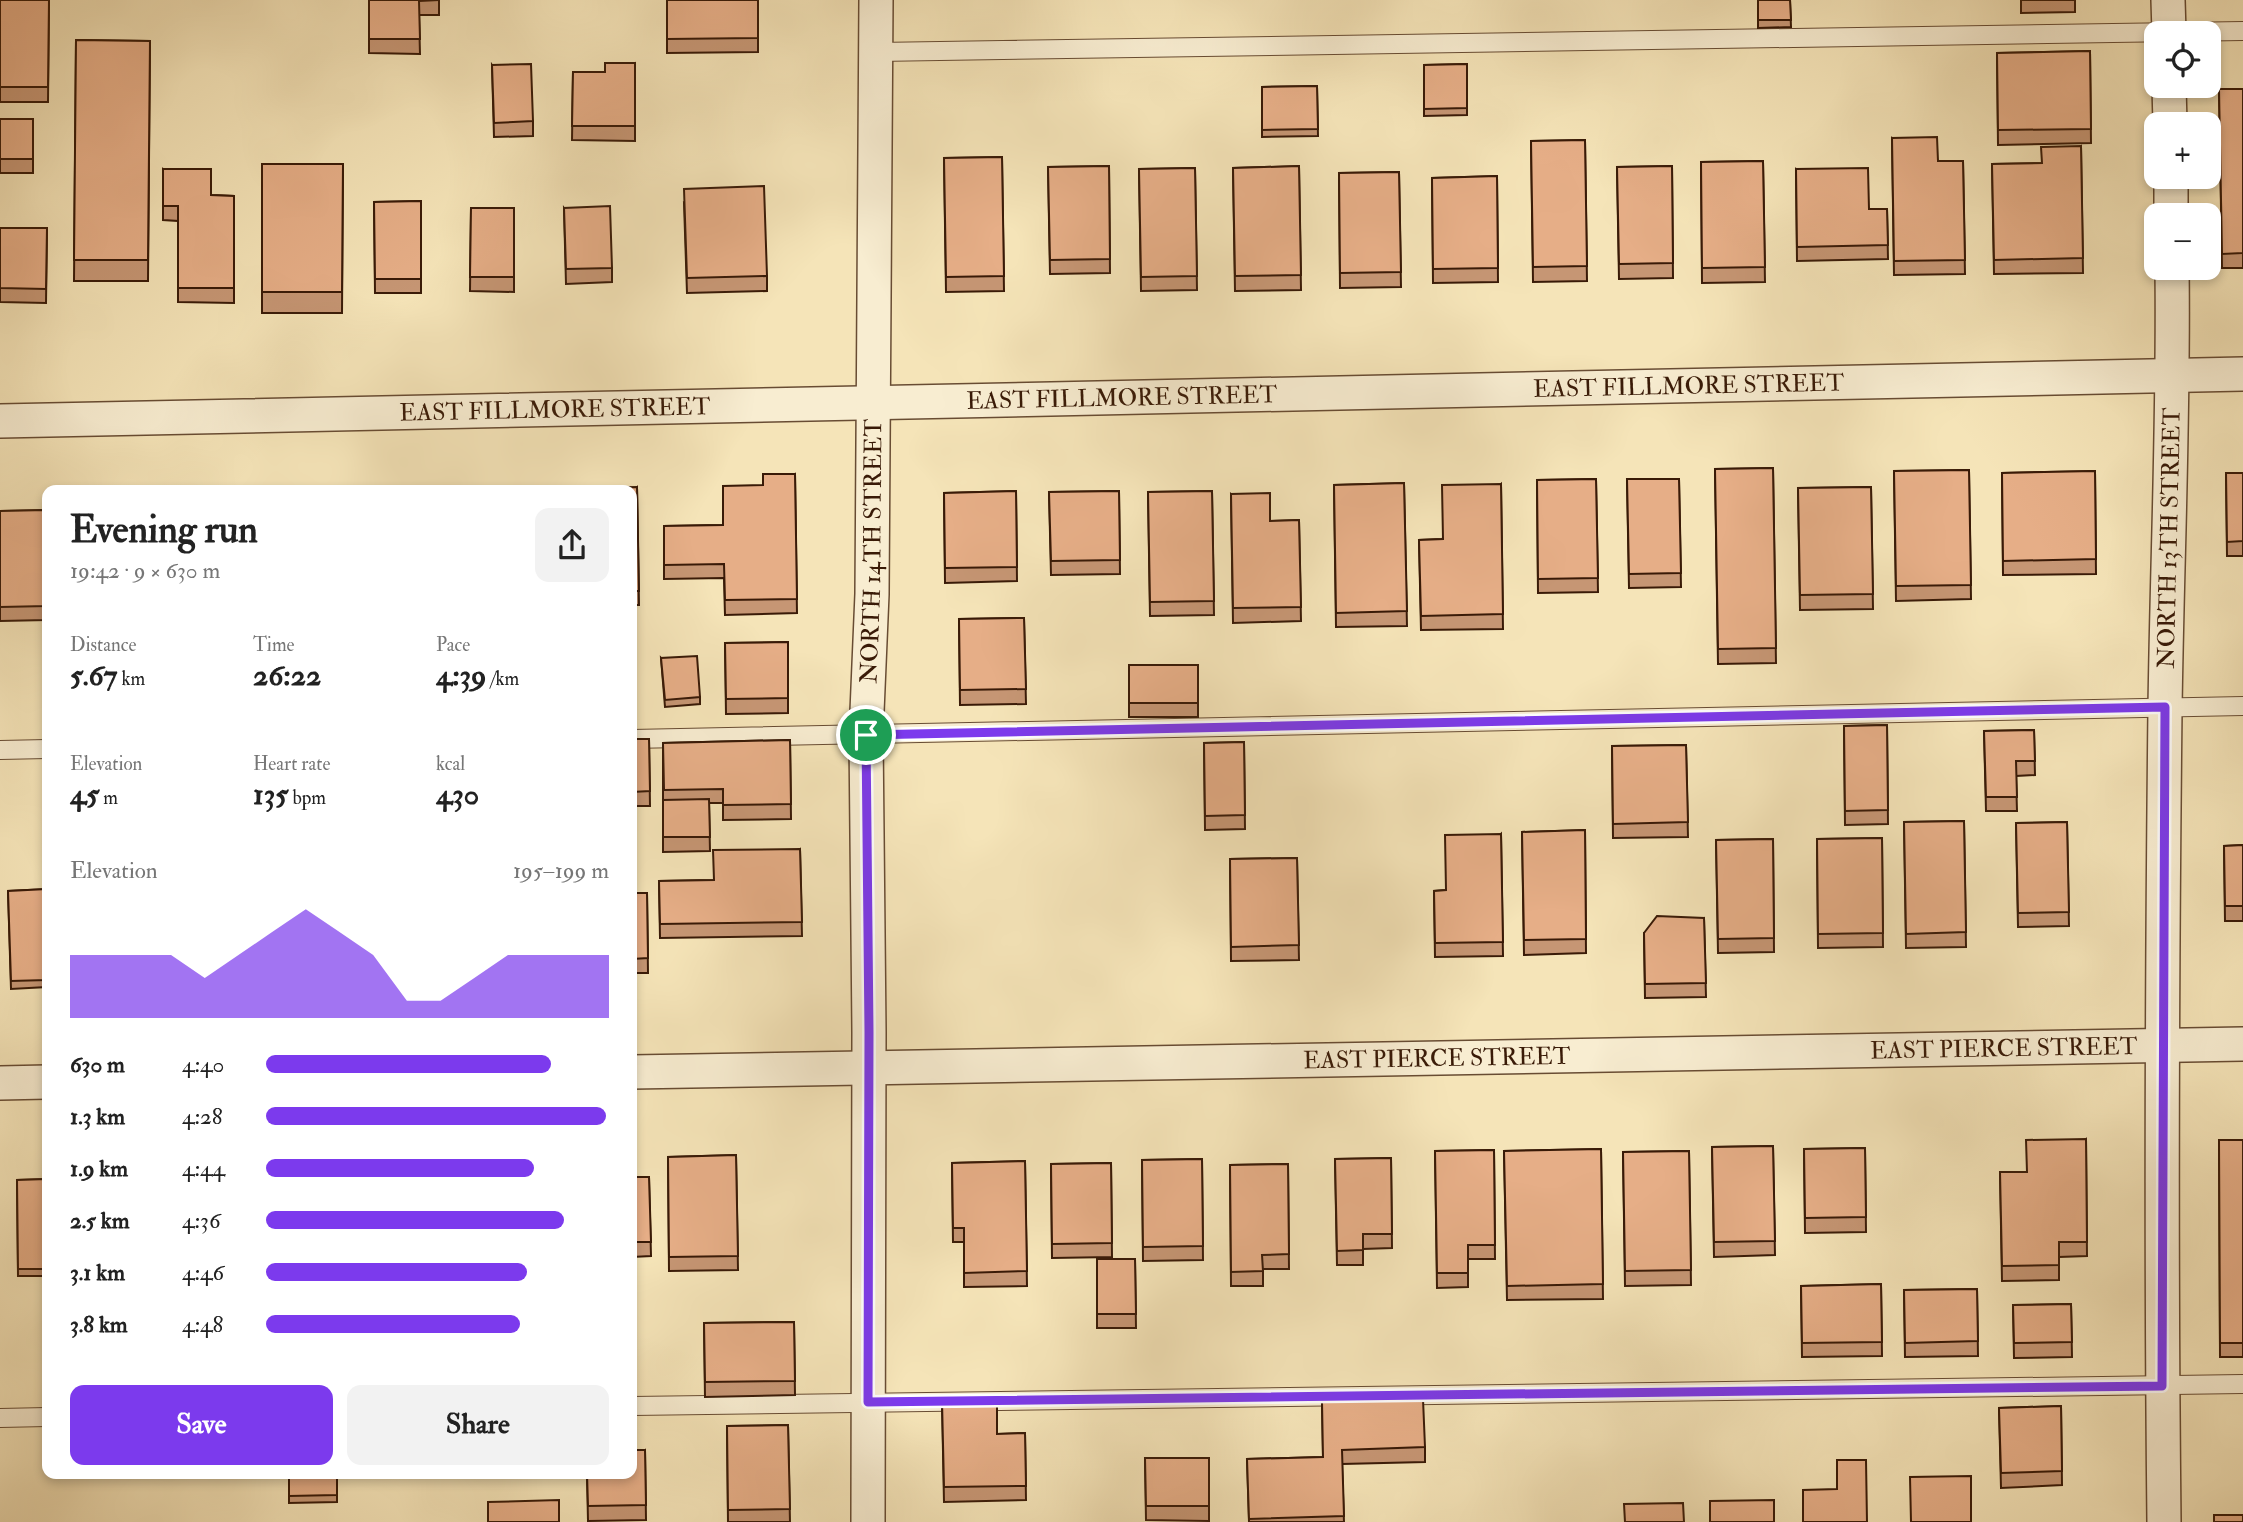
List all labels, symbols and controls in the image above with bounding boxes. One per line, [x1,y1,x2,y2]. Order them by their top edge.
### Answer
map controls [2144,21,2221,280]
button: locate [2144,21,2221,98]
button: + [2144,112,2221,189]
button: − [2144,203,2221,280]
street label: EAST FILLMORE STREET [1533,367,1845,405]
street label: EAST FILLMORE STREET [966,379,1278,417]
street label: EAST FILLMORE STREET [399,391,711,429]
street label: NORTH 13TH STREET [2151,407,2188,669]
street label: NORTH 14TH STREET [853,419,889,684]
text: Evening run [70,506,258,554]
button: share [535,508,609,582]
text: 19:42 · 9 × 630 m [70,556,220,585]
text: Distance [70,633,136,657]
text: Time [253,633,295,657]
text: Pace [436,633,470,657]
text: 5.67 [70,657,117,694]
text: 26:22 [253,657,321,694]
text: 4:39 [436,657,486,694]
text: km [117,667,145,691]
text: /km [486,667,519,691]
pin [836,705,896,765]
icon: arrive [847,716,885,754]
text: Elevation [70,752,142,776]
text: Heart rate [253,752,330,776]
text: kcal [436,752,465,776]
text: 45 [70,776,99,813]
text: 135 [253,776,288,813]
text: 430 [436,776,479,813]
text: m [99,786,118,810]
text: bpm [288,786,326,810]
text: Elevation [70,856,158,885]
text: 195–199 m [513,856,609,885]
street label: EAST PIERCE STREET [1870,1031,2138,1066]
street label: EAST PIERCE STREET [1303,1041,1571,1076]
text: 630 m [70,1050,125,1079]
text: 4:40 [182,1050,224,1079]
text: 1.3 km [70,1102,125,1131]
text: 4:28 [182,1102,223,1131]
text: 1.9 km [70,1154,128,1183]
text: 4:44 [182,1154,225,1183]
text: 2.5 km [70,1206,130,1235]
text: 4:36 [182,1206,221,1235]
text: 3.1 km [70,1258,125,1287]
text: 4:46 [182,1258,224,1287]
text: 3.8 km [70,1310,128,1339]
text: 4:48 [182,1310,223,1339]
button: Save [70,1385,333,1465]
button: Share [347,1385,609,1465]

